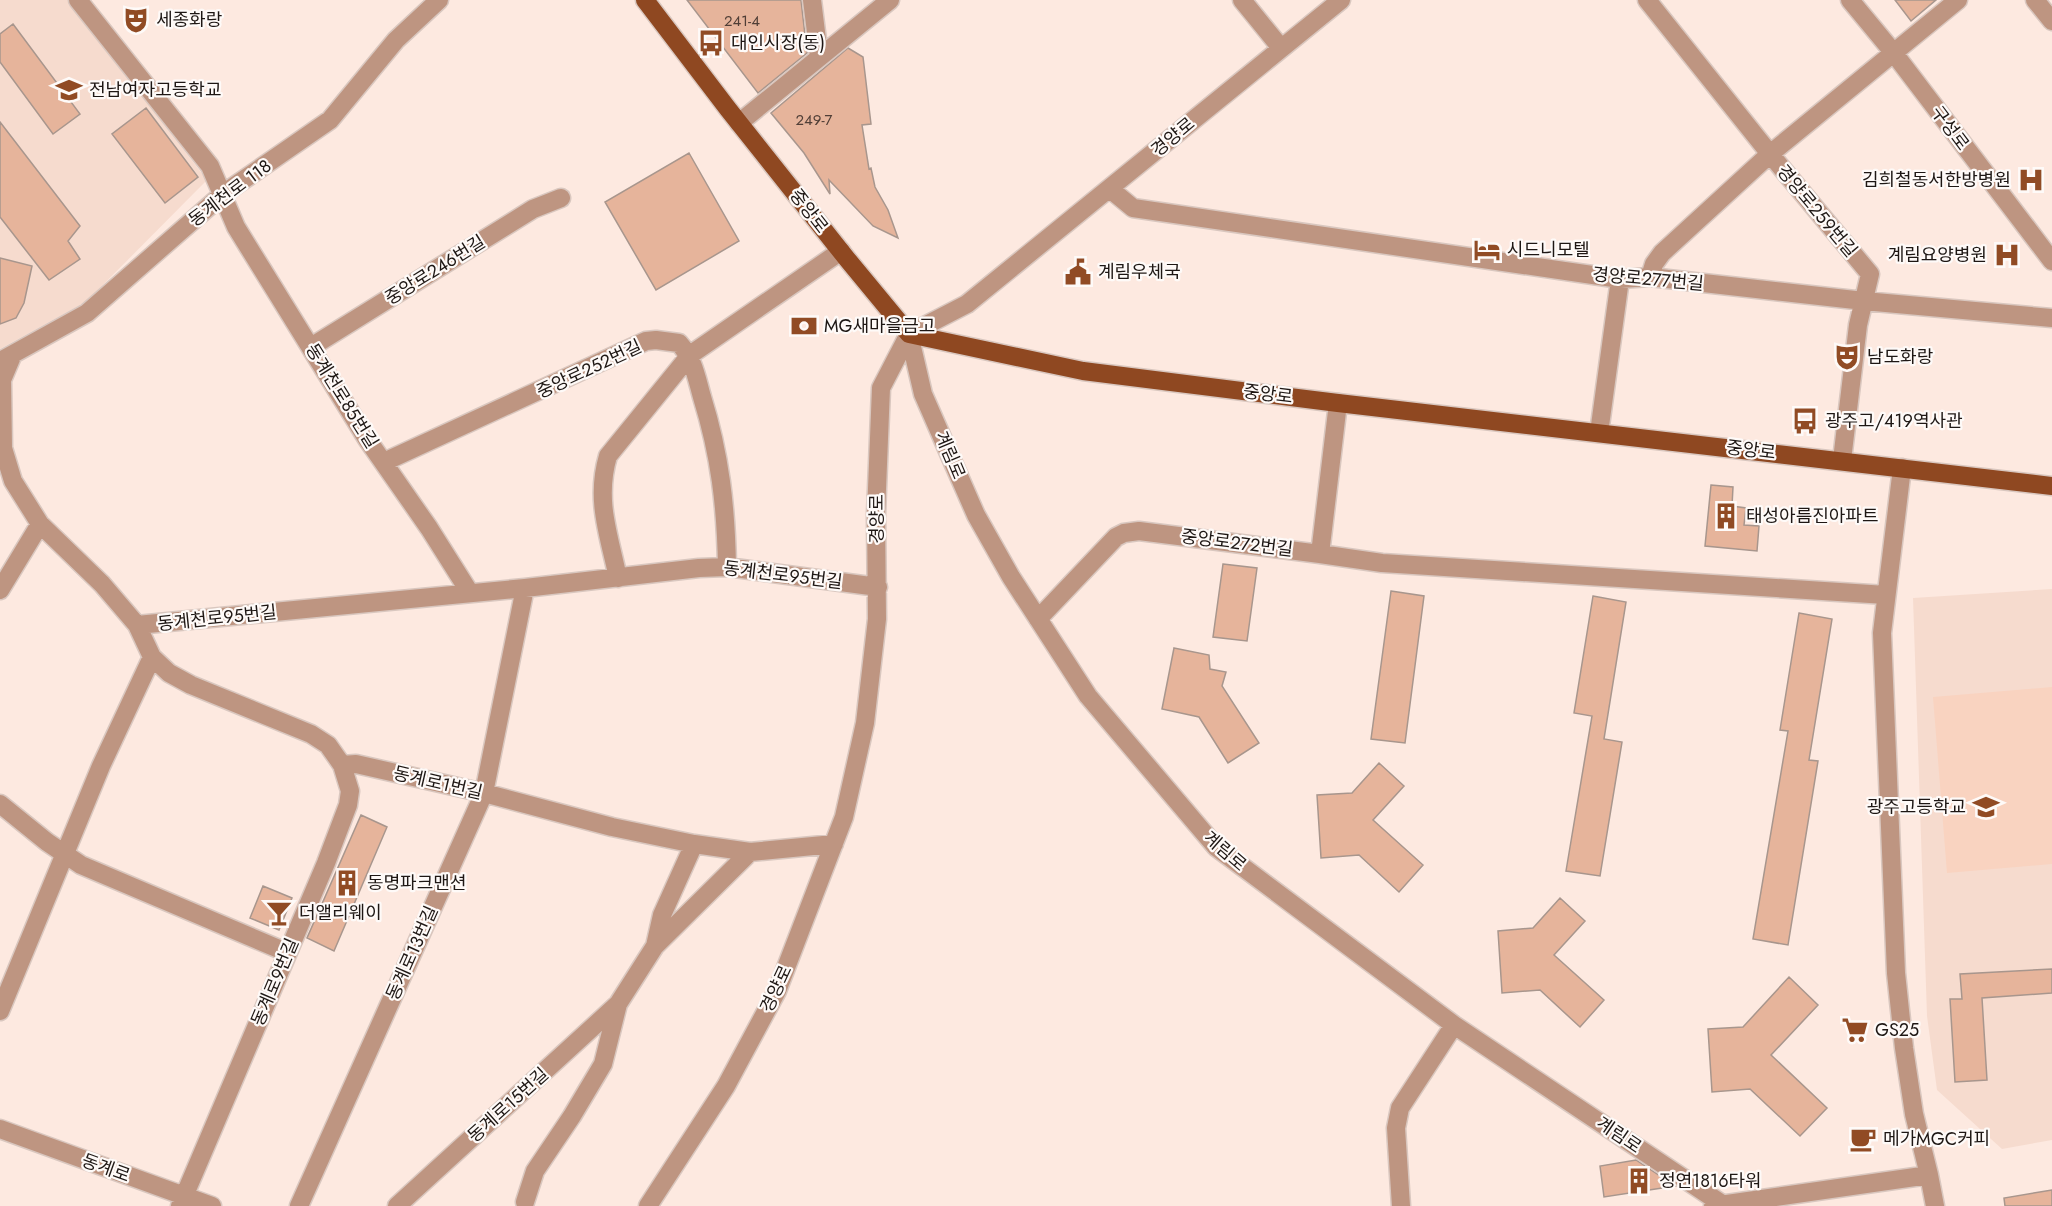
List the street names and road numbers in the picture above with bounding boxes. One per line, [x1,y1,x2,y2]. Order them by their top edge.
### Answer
street label: 구성로 [1925,100,1975,156]
street label: 경양로 [1146,111,1200,163]
street label: 동계천로 118 [183,153,277,233]
street label: 경양로259번길 [1771,159,1863,263]
street label: 중앙로 [783,183,835,239]
street label: 중앙로246번길 [380,229,490,311]
street label: 경양로277번길 [1591,261,1705,297]
street label: 중앙로252번길 [532,333,646,405]
street label: 동계천로85번길 [299,339,385,453]
street label: 중앙로 [1242,378,1294,410]
street label: 계림로 [928,427,972,483]
street label: 중앙로 [1725,434,1777,466]
street label: 경양로 [864,494,890,544]
street label: 중앙로272번길 [1179,523,1295,563]
street label: 동계천로95번길 [722,555,844,595]
street label: 동계천로95번길 [156,599,278,637]
street label: 동계로1번길 [391,760,485,806]
street label: 계림로 [1198,825,1252,877]
street label: 동계로13번길 [380,902,444,1004]
street label: 동계로9번길 [245,934,305,1030]
street label: 경양로 [754,961,798,1017]
street label: 동계로15번길 [462,1062,554,1148]
street label: 계림로 [1591,1110,1647,1160]
street label: 동계로 [78,1147,134,1189]

